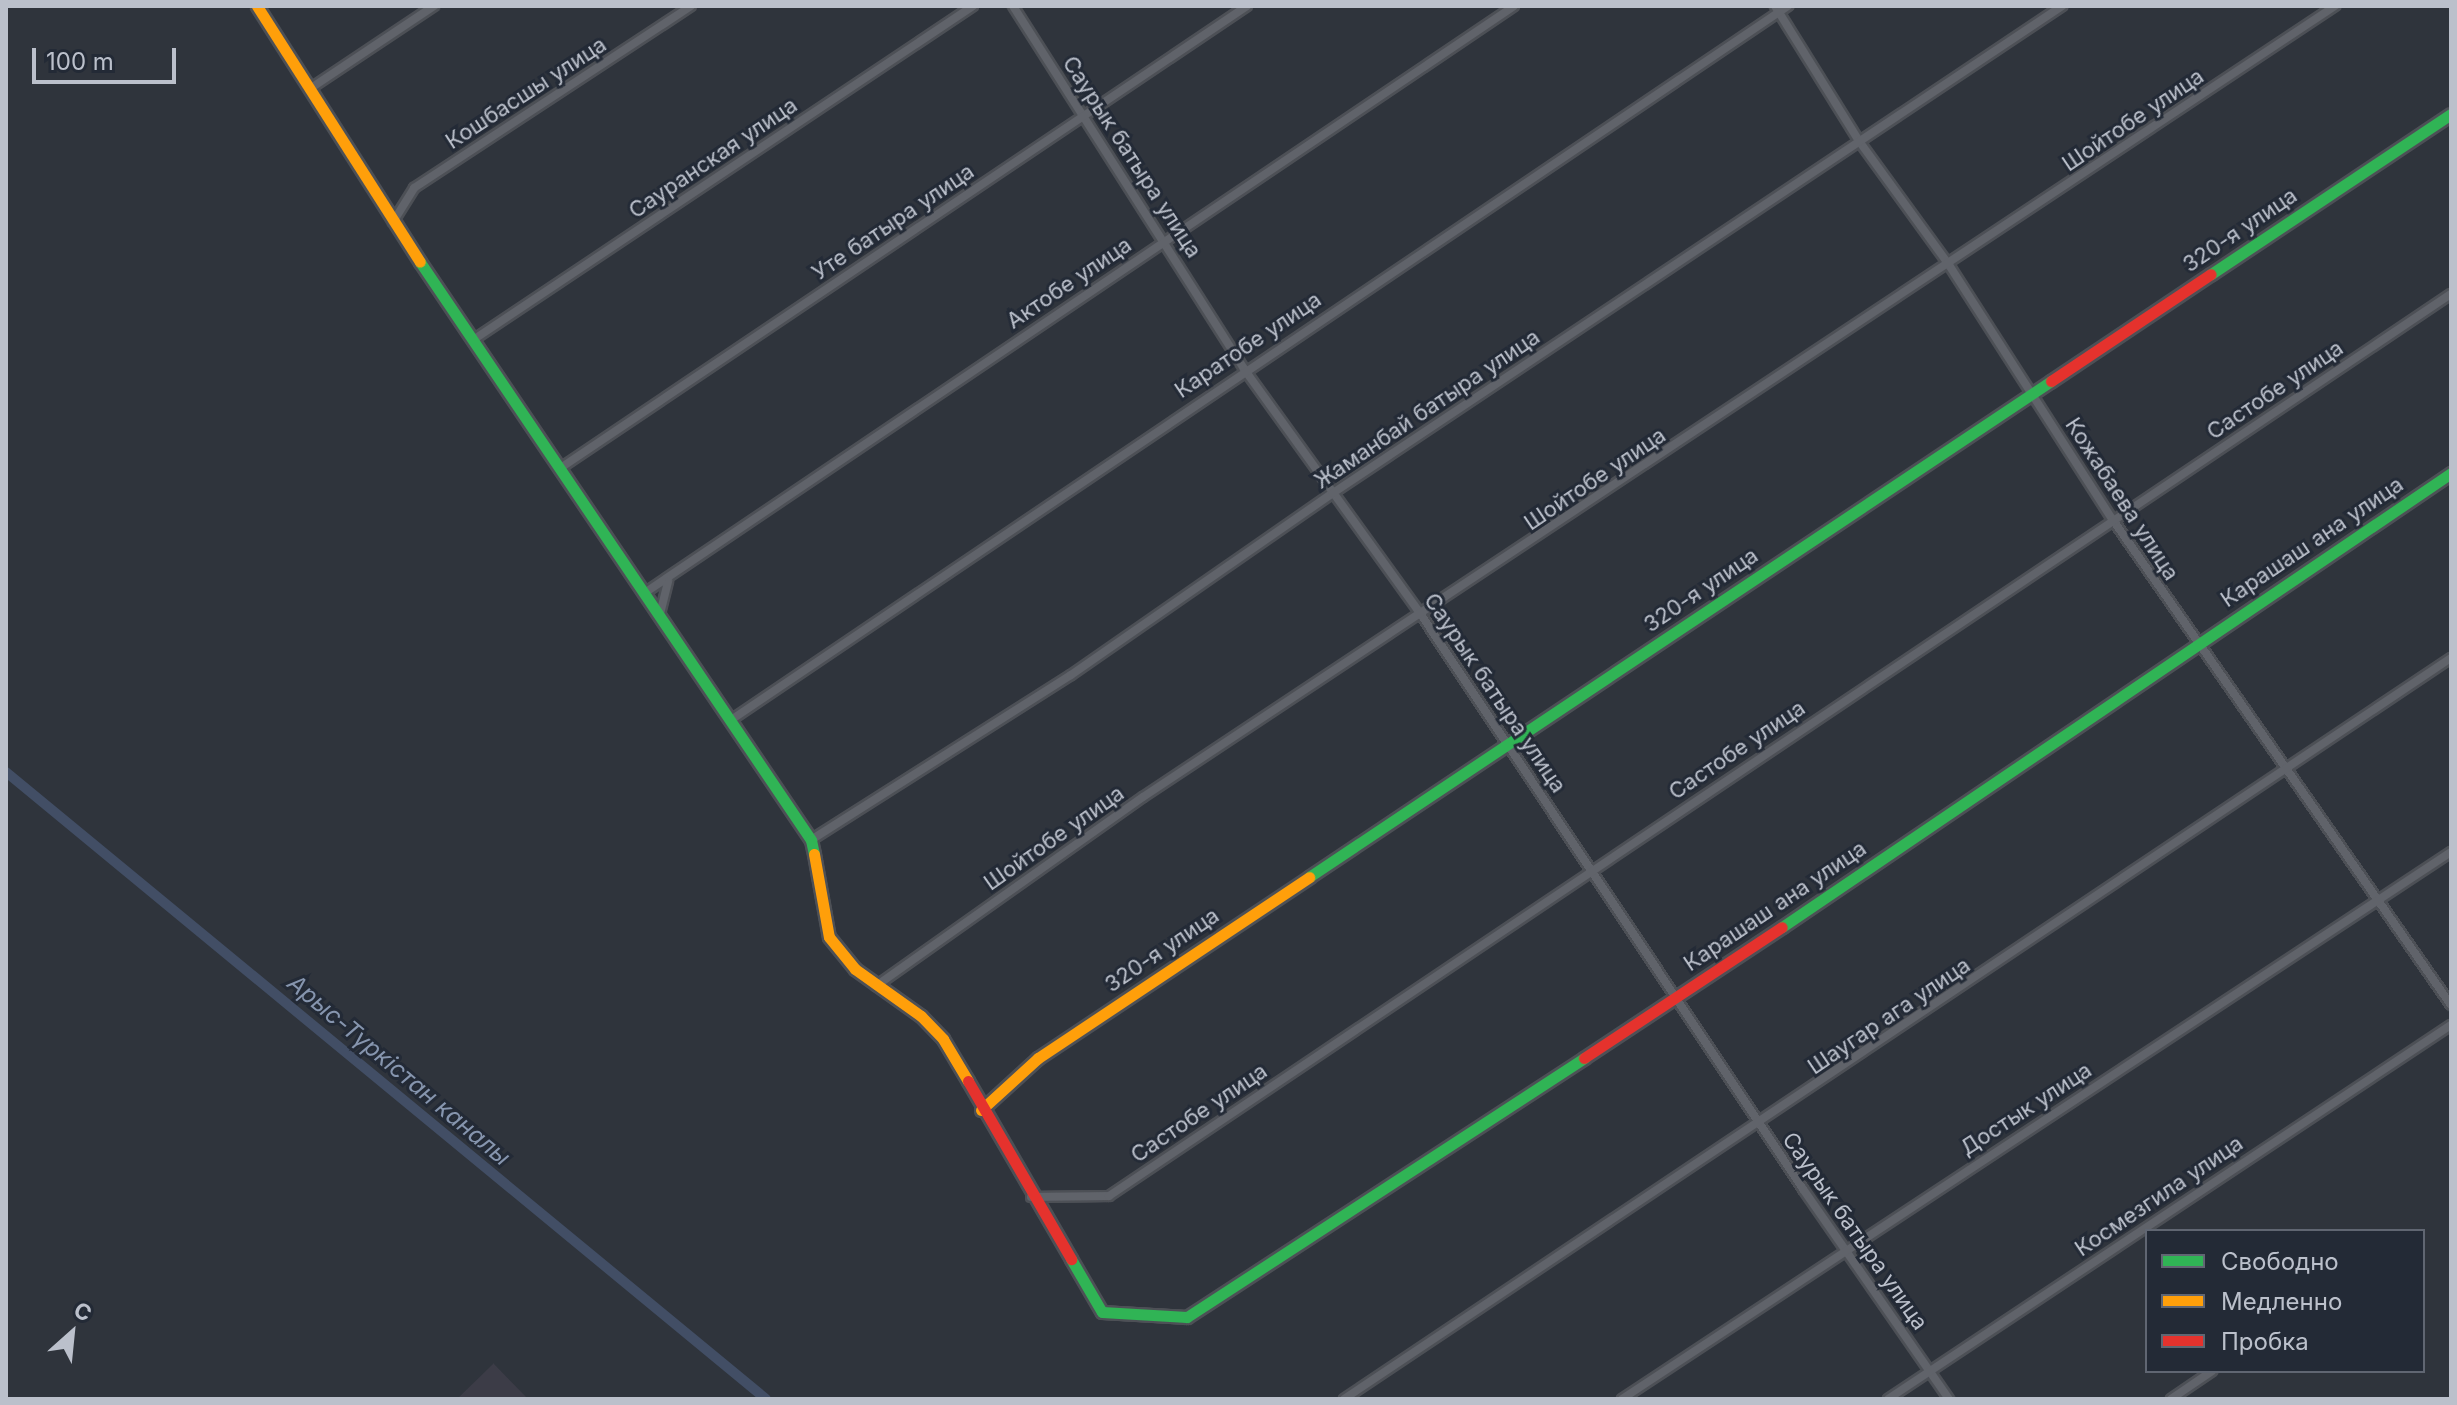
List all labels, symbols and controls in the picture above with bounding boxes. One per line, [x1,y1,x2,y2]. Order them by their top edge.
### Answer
street label: Кошбасшы улица [441,31,611,155]
scale bar [36,32,180,82]
text: 100 m [46,47,114,76]
street label: Саурык батыра улица [1057,51,1207,263]
street label: Шойтобе улица [2057,63,2209,177]
street label: Сауранская улица [624,92,802,224]
street label: Уте батыра улица [807,158,979,286]
street label: 320-я улица [2178,182,2302,278]
street label: Актобе улица [1002,232,1136,334]
street label: Каратобе улица [1170,286,1326,404]
street label: Жаманбай батыра улица [1309,324,1545,494]
street label: Састобе улица [2202,335,2348,445]
street label: Кожабаева улица [2060,413,2184,585]
street label: Шойтобе улица [1519,422,1671,536]
street label: Карашаш ана улица [2216,471,2408,613]
street label: 320-я улица [1639,542,1763,638]
street label: Саурык батыра улица [1418,588,1572,798]
street label: Састобе улица [1664,695,1810,805]
street label: Шойтобе улица [979,780,1129,896]
street label: Карашаш ана улица [1679,835,1871,977]
street label: 320-я улица [1100,902,1224,998]
street label: Шаугар ага улица [1803,952,1975,1080]
water label: Арыс-Түркістан каналы [282,968,516,1172]
street label: Достык улица [1955,1057,2097,1161]
street label: Састобе улица [1126,1058,1272,1168]
street label: Саурык батыра улица [1777,1127,1933,1335]
street label: Космезгила улица [2070,1130,2248,1262]
legend [2145,1229,2425,1373]
text: Свободно [2221,1247,2339,1276]
text: Медленно [2221,1287,2342,1316]
north arrow [32,1293,112,1373]
text: С [70,1296,96,1327]
text: Пробка [2221,1327,2309,1356]

